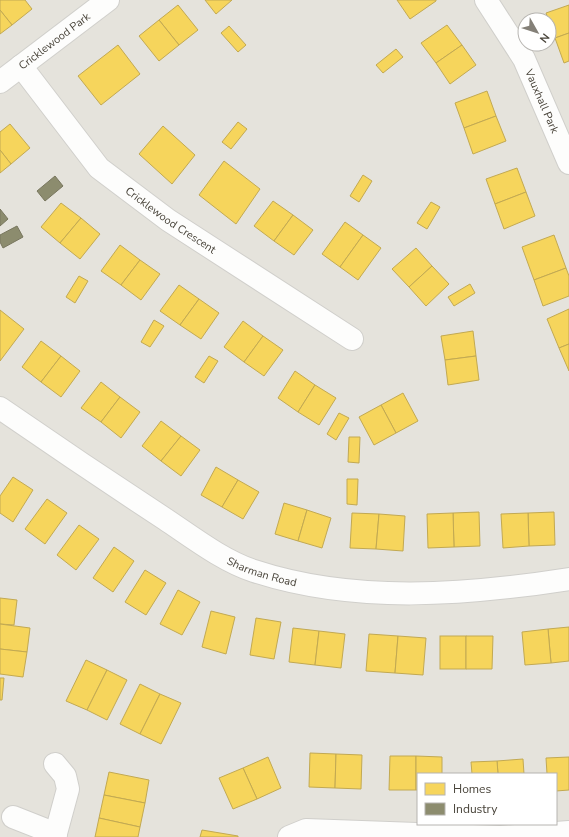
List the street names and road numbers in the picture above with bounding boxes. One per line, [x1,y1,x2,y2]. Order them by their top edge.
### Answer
street label: Cricklewood Park [15,9,93,73]
street label: Vauxhall Park [521,66,563,136]
street label: Cricklewood Crescent [122,183,219,257]
street label: Sharman Road [224,553,298,590]

